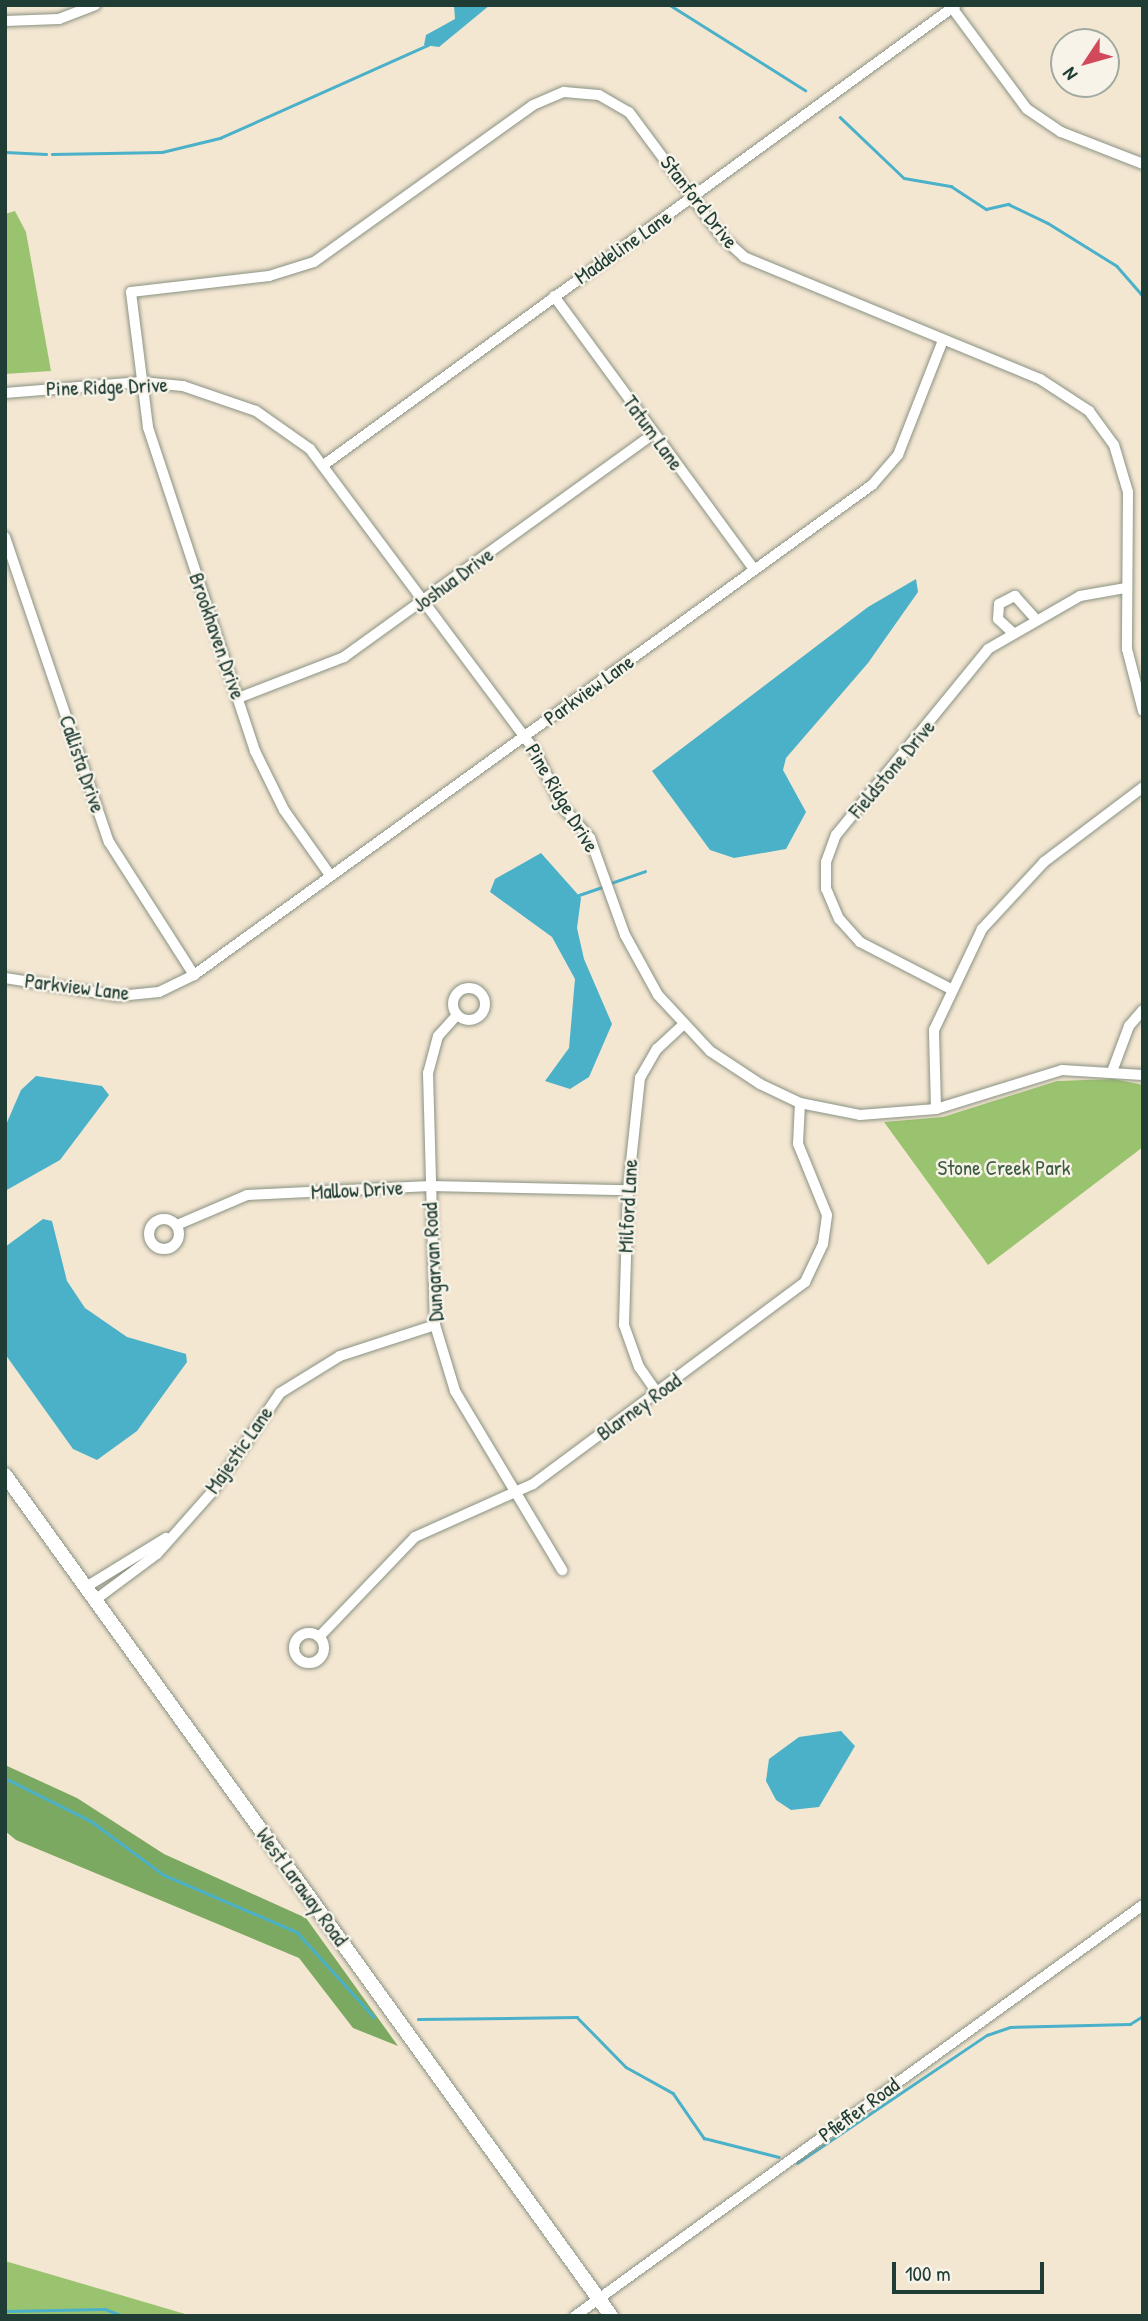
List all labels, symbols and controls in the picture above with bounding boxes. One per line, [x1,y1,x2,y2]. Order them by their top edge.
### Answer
north arrow [1050,28,1120,98]
text: N [1056,62,1083,86]
street label: Stanford Drive [655,150,743,254]
street label: Maddeline Lane [570,204,676,290]
street label: Pine Ridge Drive [46,372,168,402]
street label: Tatum Lane [617,391,689,475]
street label: Joshua Drive [408,542,498,618]
street label: Brookhaven Drive [184,569,250,703]
street label: Parkview Lane [539,649,639,731]
street label: Callista Drive [54,712,110,816]
street label: Fieldstone Drive [844,715,940,823]
street label: Pine Ridge Drive [520,739,604,857]
street label: Parkview Lane [23,968,131,1006]
park label: Stone Creek Park [938,1155,1070,1181]
street label: Milford Lane [613,1159,643,1253]
street label: Mallow Drive [310,1175,404,1205]
street label: Dungarvan Road [417,1202,449,1322]
street label: Blarney Road [592,1368,686,1446]
street label: Majestic Lane [200,1401,278,1499]
street label: West Laraway Road [251,1823,353,1951]
street label: Pfieffer Road [814,2072,904,2148]
scale bar [896,2248,1048,2292]
text: 100 m [905,2259,951,2288]

